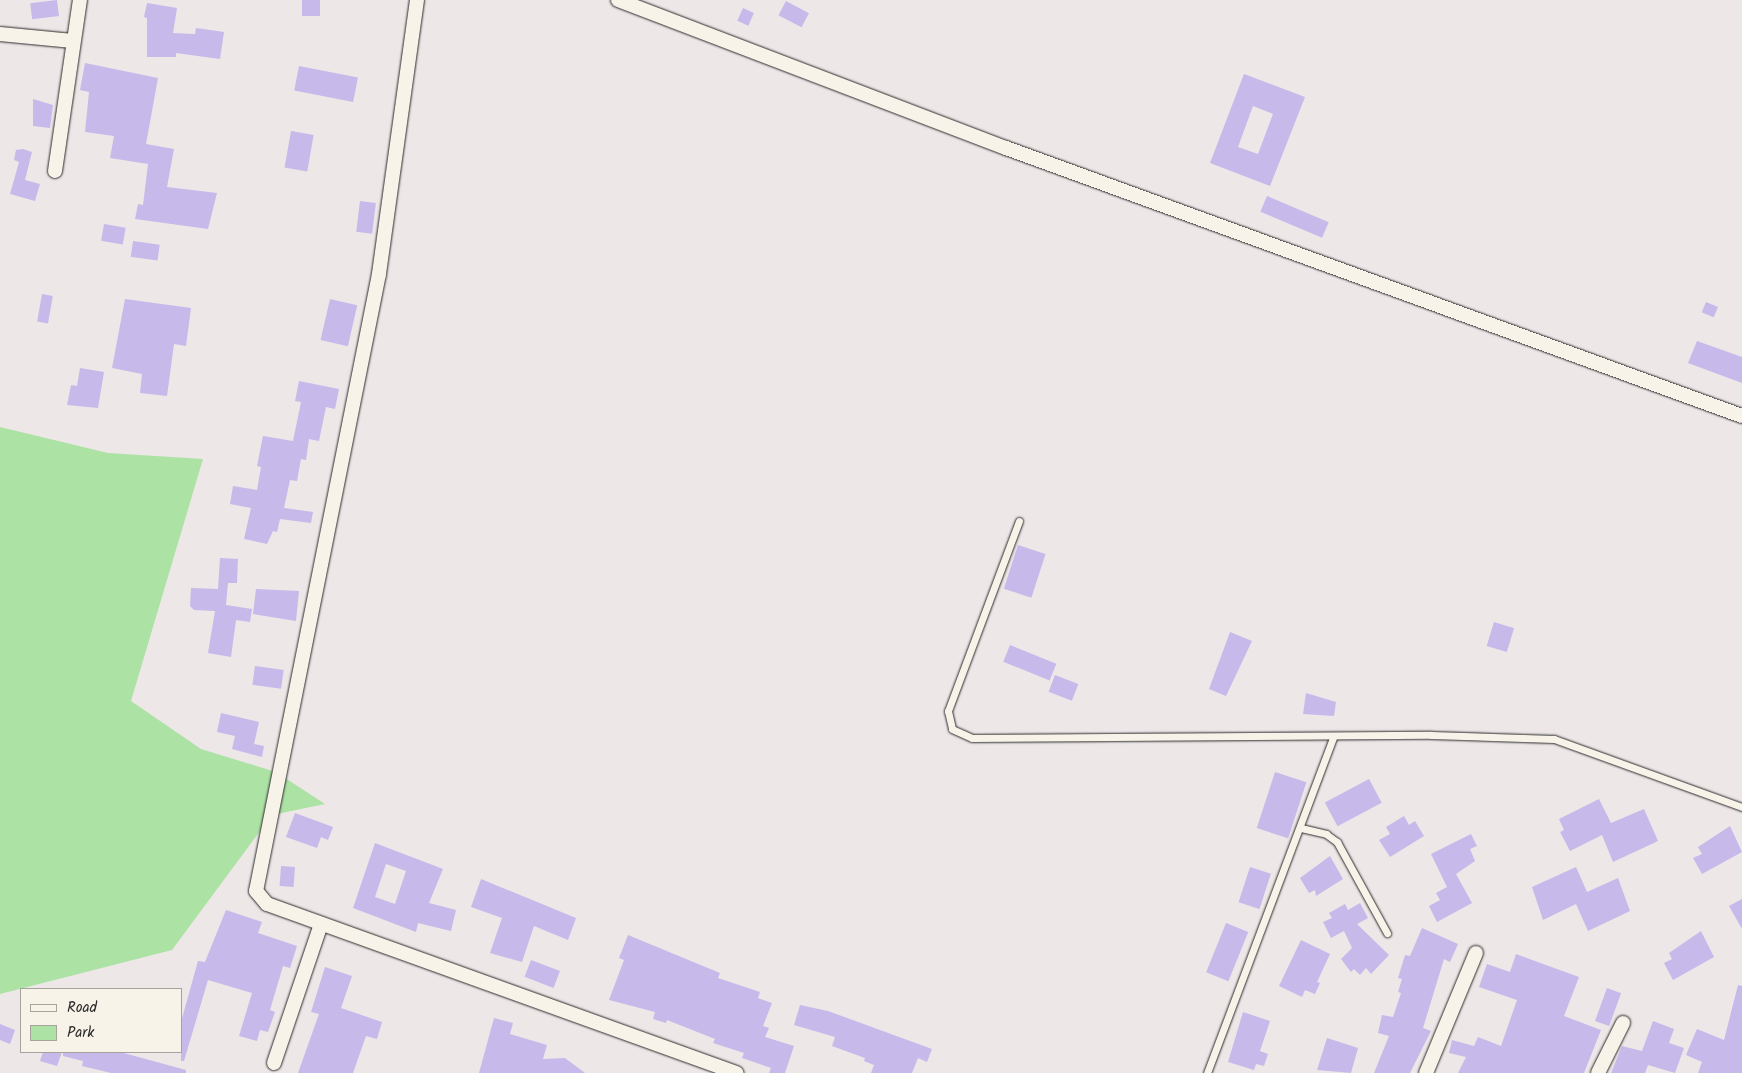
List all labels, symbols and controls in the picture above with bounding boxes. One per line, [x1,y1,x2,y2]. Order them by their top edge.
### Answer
legend [20,988,182,1053]
text: Road [67,996,97,1020]
text: Park [67,1021,94,1045]

